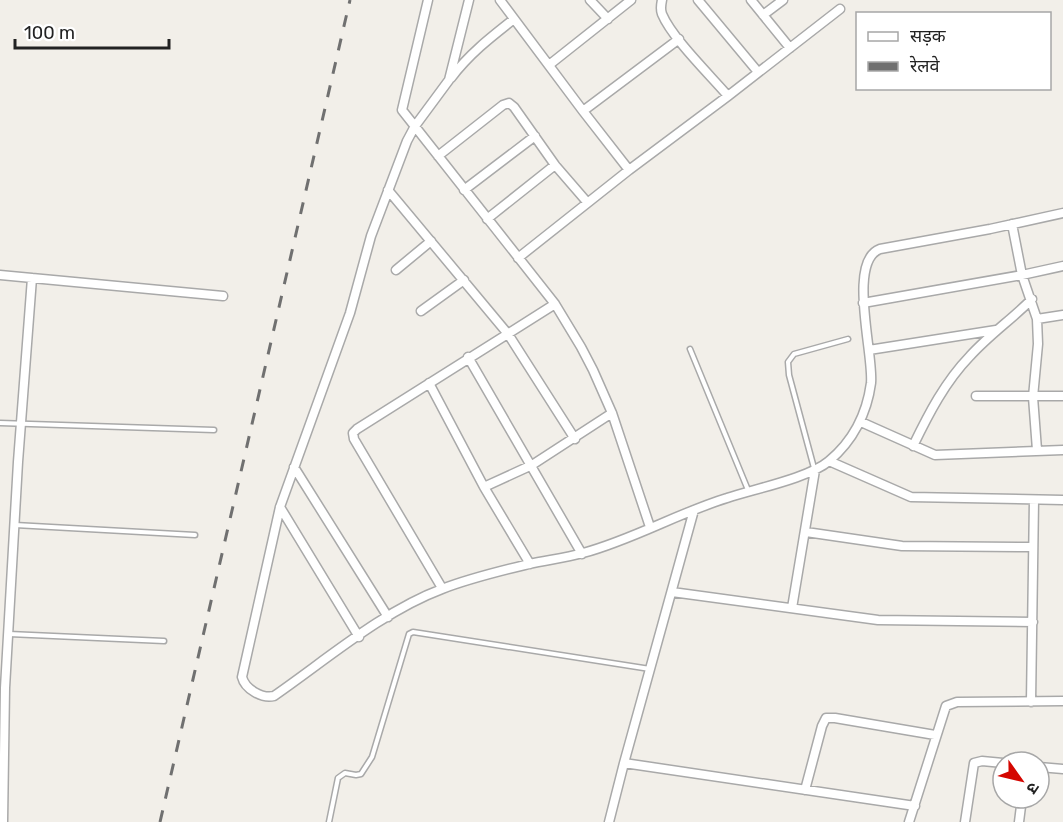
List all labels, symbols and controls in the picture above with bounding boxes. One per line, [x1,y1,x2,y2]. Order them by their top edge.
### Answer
scale bar [15,12,170,50]
legend [856,12,1051,90]
text: 100 m [24,22,75,44]
text: सड़क [910,25,947,47]
text: रेलवे [909,55,941,77]
north arrow [991,750,1051,810]
text: उ [1022,779,1044,798]

